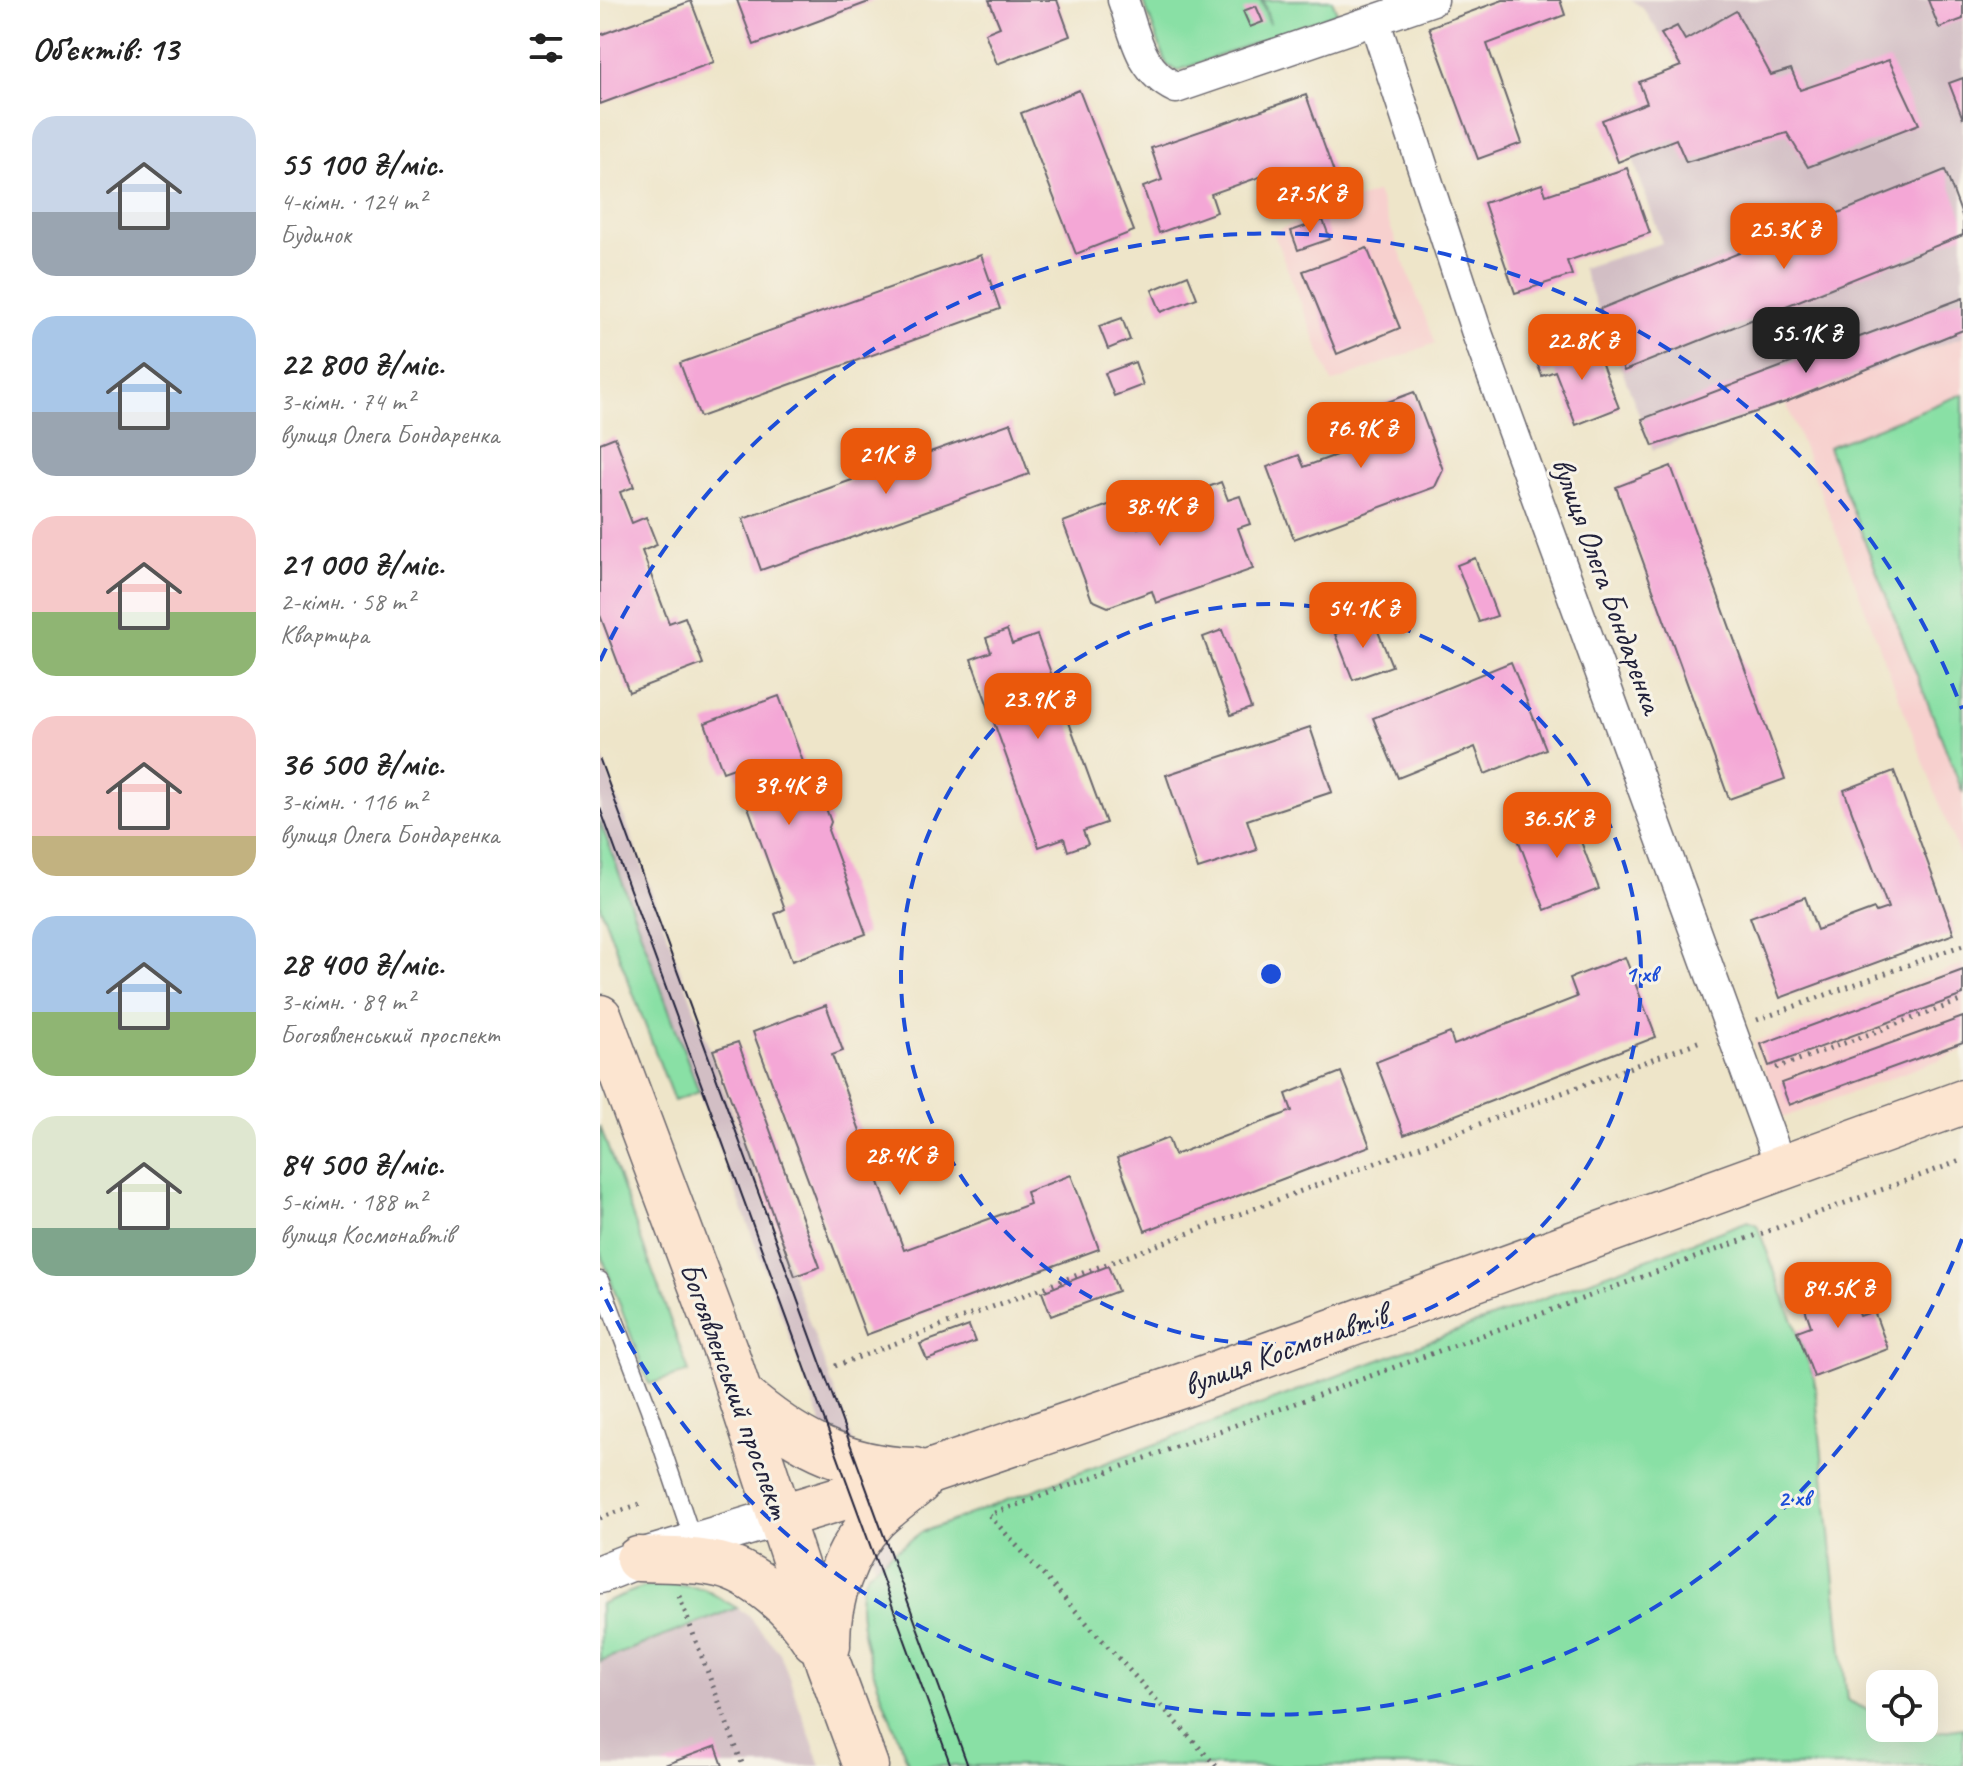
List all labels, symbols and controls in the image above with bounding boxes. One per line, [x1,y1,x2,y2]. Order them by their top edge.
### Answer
icon: filters [524,26,568,70]
text: Об’єктів: 13 [32,27,178,70]
text: 55 100 ₴/міс. [280,142,443,185]
icon: home [96,148,192,244]
pin: 27.5K ₴ [1236,167,1384,235]
text: 27.5K ₴ [1274,176,1346,209]
text: 4-кімн. · 124 m² [280,185,426,218]
pin: 25.3K ₴ [1710,203,1858,271]
text: 25.3K ₴ [1748,212,1820,245]
text: Будинок [280,218,351,251]
pin: 55.1K ₴ [1732,307,1880,375]
pin: 22.8K ₴ [1508,314,1656,382]
text: 55.1K ₴ [1771,316,1841,349]
text: 22.8K ₴ [1546,323,1618,356]
text: 22 800 ₴/міс. [280,342,444,385]
icon: home [96,348,192,444]
text: 3-кімн. · 74 m² [280,385,414,418]
pin: 76.9K ₴ [1287,402,1435,470]
text: 76.9K ₴ [1325,411,1397,444]
text: вулиця Олега Бондаренка [280,418,499,451]
pin: 21K ₴ [830,428,942,496]
text: 21K ₴ [859,437,913,470]
street label: вулиця Олега Бондаренка [1542,452,1674,721]
pin: 38.4K ₴ [1086,480,1234,548]
text: 38.4K ₴ [1124,489,1196,522]
text: 21 000 ₴/міс. [280,542,444,585]
icon: home [96,548,192,644]
pin: 54.1K ₴ [1289,582,1437,650]
text: 2-кімн. · 58 m² [280,585,414,618]
text: 54.1K ₴ [1327,591,1399,624]
text: Квартира [280,618,369,651]
pin: 23.9K ₴ [964,673,1112,741]
text: 23.9K ₴ [1002,682,1074,715]
text: 36 500 ₴/міс. [280,742,444,785]
icon: home [96,748,192,844]
pin: 39.4K ₴ [715,759,863,827]
text: 39.4K ₴ [753,768,825,801]
text: 3-кімн. · 116 m² [280,785,426,818]
pin: 36.5K ₴ [1483,792,1631,860]
text: 36.5K ₴ [1521,801,1593,834]
text: вулиця Олега Бондаренка [280,818,499,851]
text: 28 400 ₴/міс. [280,942,444,985]
icon: home [96,948,192,1044]
text: 1 хв [1625,959,1661,989]
centre of rings [1257,960,1285,988]
text: 3-кімн. · 89 m² [280,985,414,1018]
text: Богоявленський проспект [280,1018,500,1051]
pin: 28.4K ₴ [826,1129,974,1197]
text: 28.4K ₴ [864,1138,936,1171]
text: 84 500 ₴/міс. [280,1142,444,1185]
icon: home [96,1148,192,1244]
text: 5-кімн. · 188 m² [280,1185,426,1218]
text: вулиця Космонавтів [280,1218,454,1251]
street label: Богоявленський проспект [670,1256,801,1525]
pin: 84.5K ₴ [1764,1262,1912,1330]
text: 84.5K ₴ [1802,1271,1874,1304]
street label: вулиця Космонавтів [1178,1291,1399,1405]
text: 2 хв [1778,1483,1814,1513]
map controls [1866,1670,1938,1742]
button: locate [1866,1670,1938,1742]

